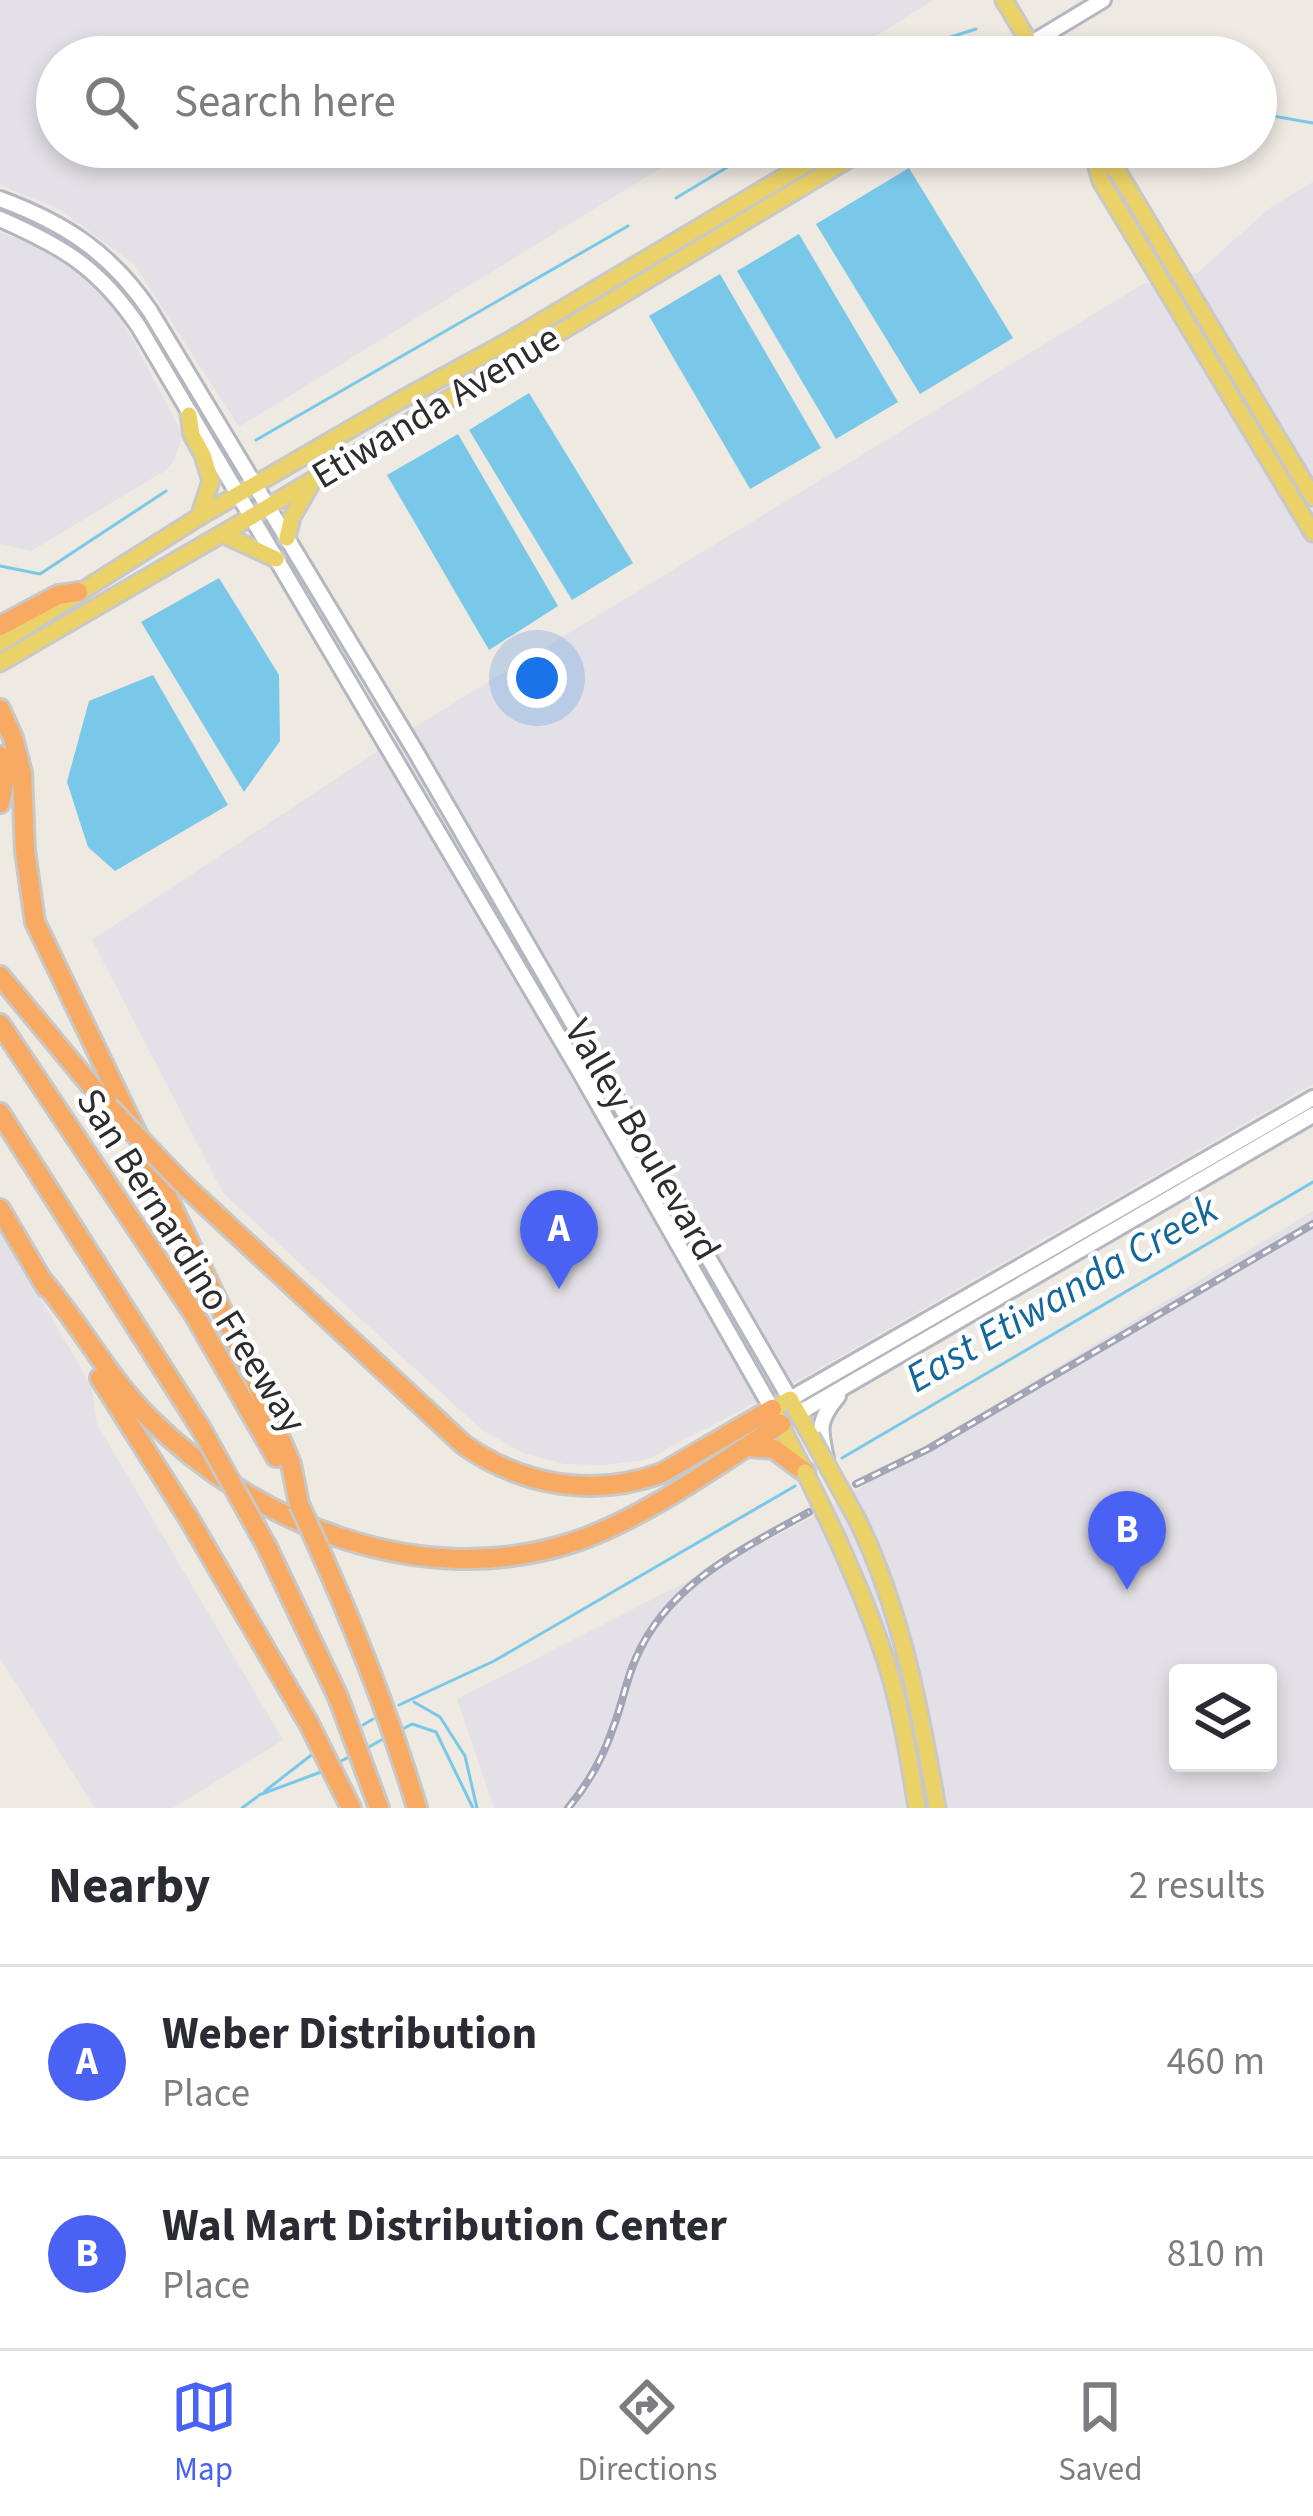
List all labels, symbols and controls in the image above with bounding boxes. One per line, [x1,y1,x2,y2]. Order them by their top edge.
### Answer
search box [36,36,1277,168]
icon: search [78,69,144,135]
text: Search here [174,70,396,134]
street label: Etiwanda Avenue [301,311,571,503]
your location [507,648,567,708]
street label: Valley Boulevard [550,1009,734,1271]
street label: San Bernardino Freeway [62,1078,320,1444]
water label: East Etiwanda Creek [895,1180,1230,1408]
pin: A [520,1190,598,1289]
pin: B [1088,1491,1166,1590]
map controls [1169,1664,1277,1772]
button: layers [1169,1664,1277,1772]
text: Nearby [48,1850,210,1922]
text: 2 results [1129,1858,1265,1914]
text: Weber Distribution [162,2002,537,2066]
text: A [76,2034,98,2090]
text: 460 m [1167,2034,1265,2090]
text: Place [162,2066,250,2122]
text: Wal Mart Distribution Center [162,2194,727,2258]
text: B [75,2226,99,2282]
text: 810 m [1167,2226,1265,2282]
text: Place [162,2258,250,2314]
tab: Map [171,2374,237,2493]
tab: Directions [578,2374,717,2493]
tab: Saved [1058,2374,1142,2493]

